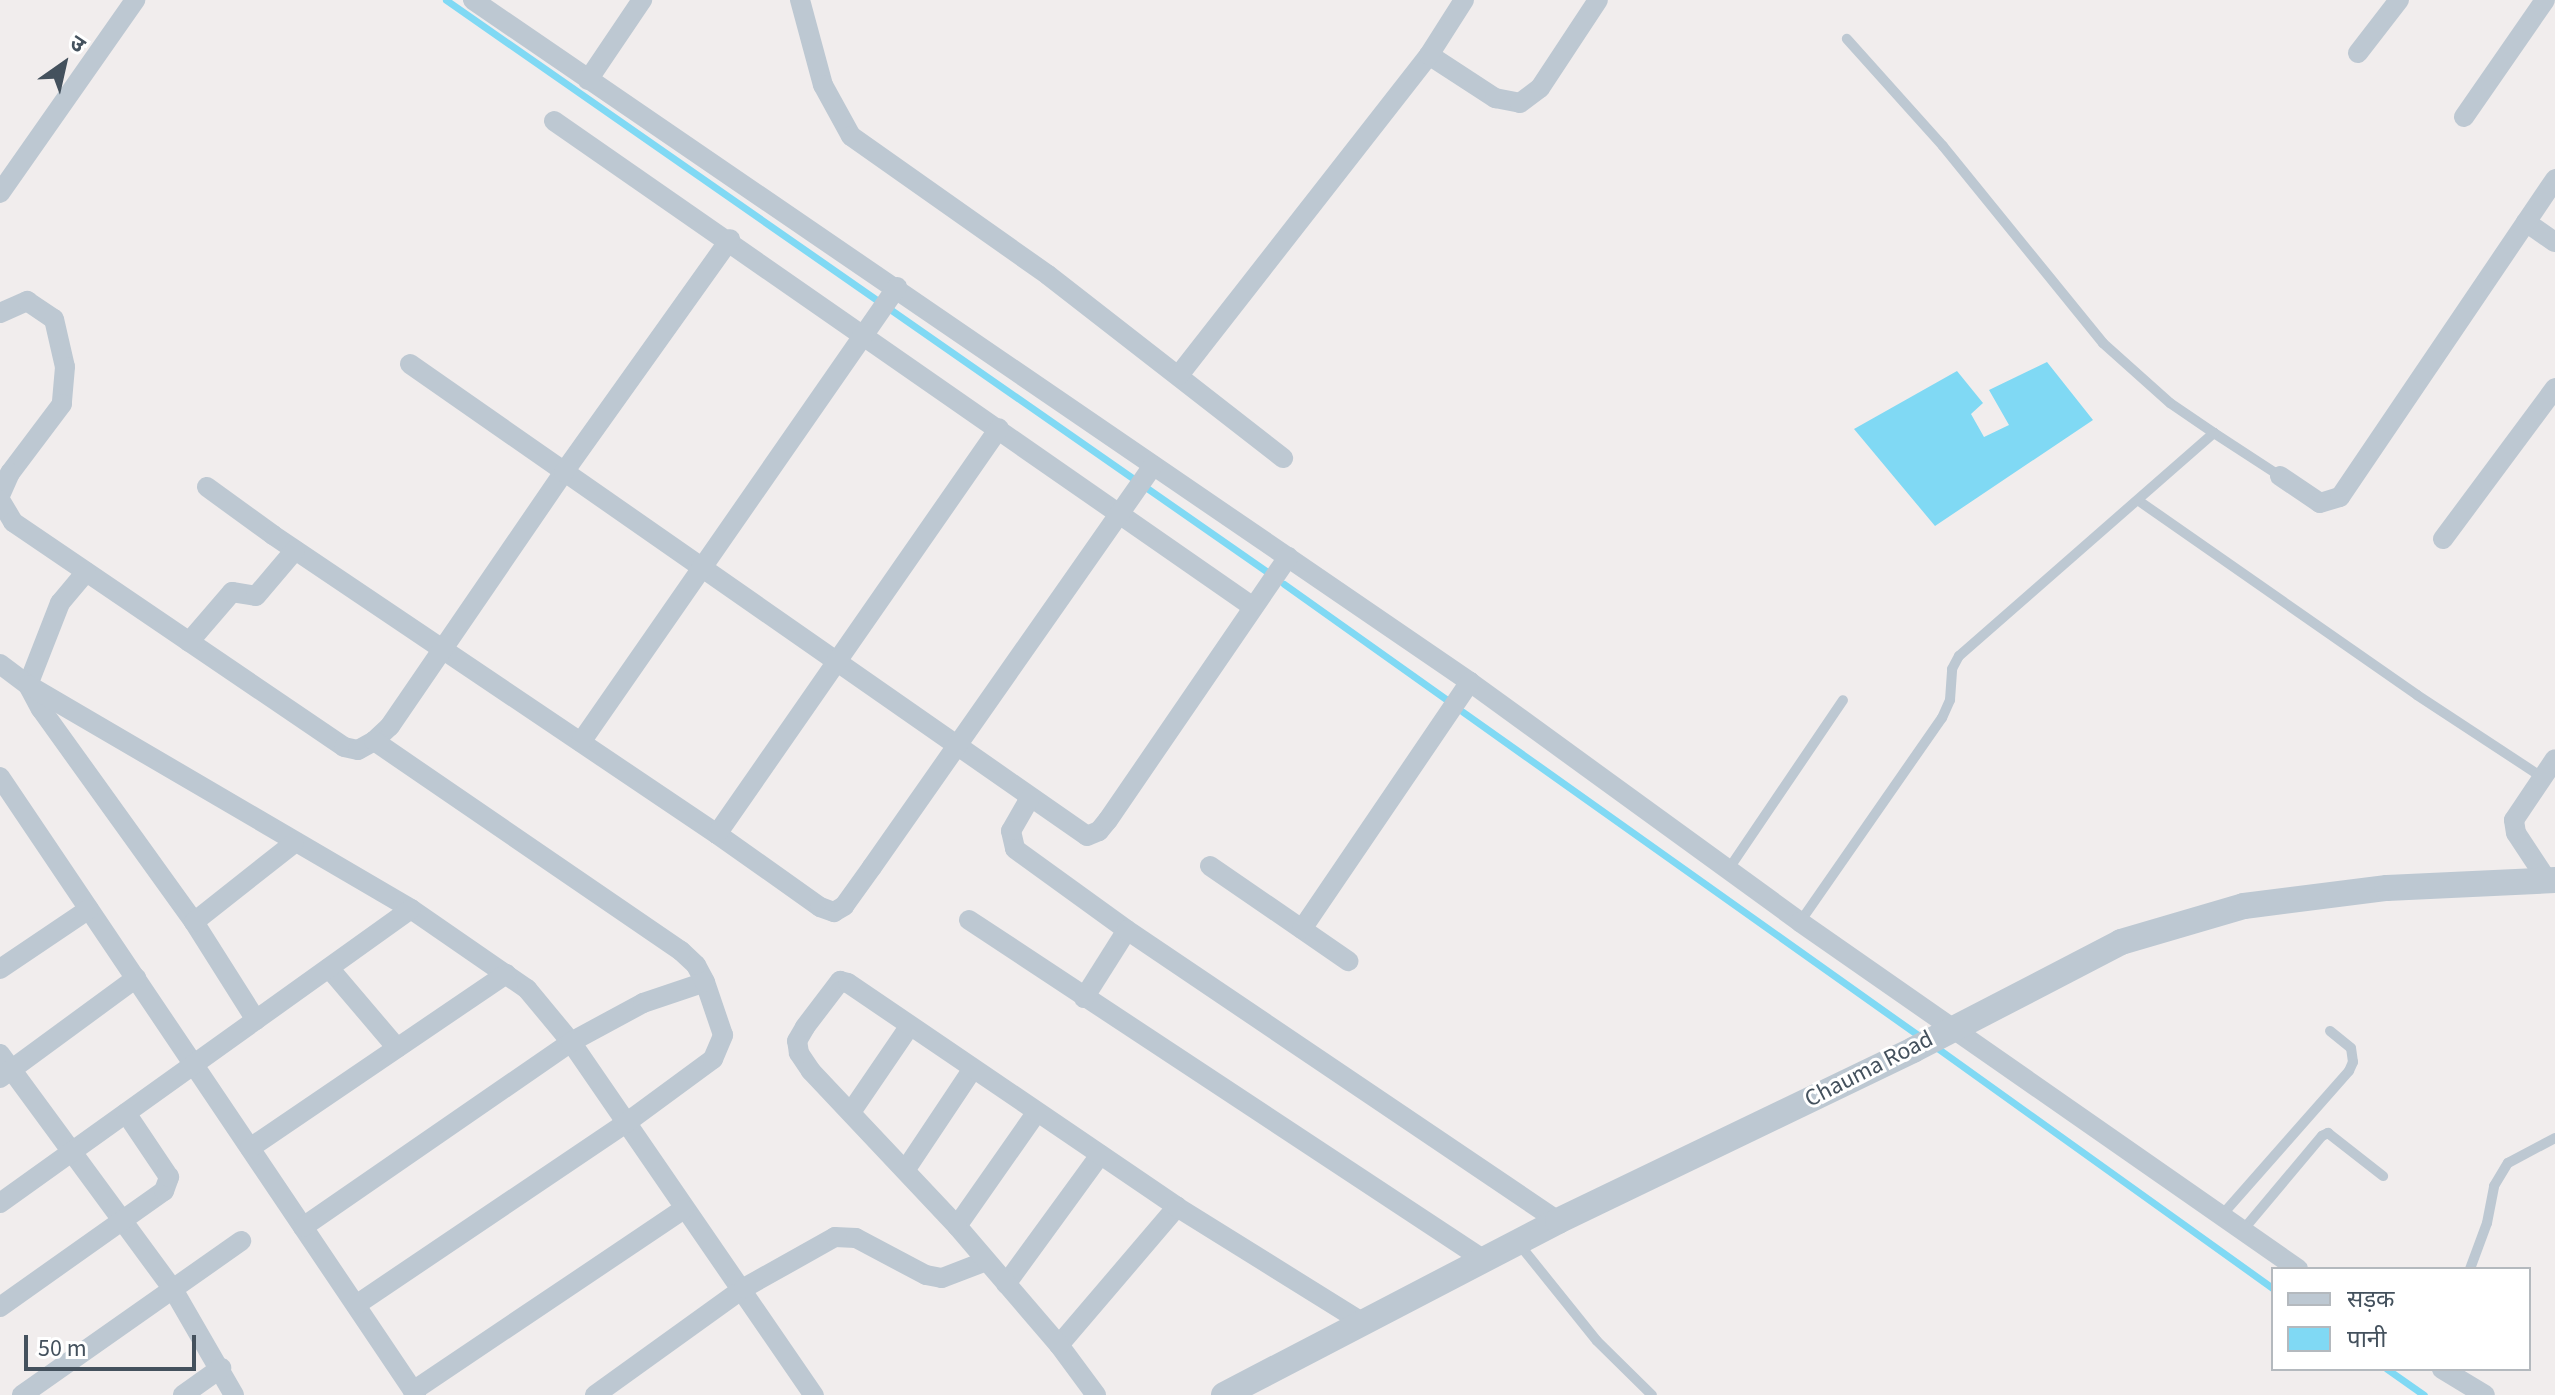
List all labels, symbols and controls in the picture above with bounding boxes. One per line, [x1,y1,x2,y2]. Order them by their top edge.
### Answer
north arrow [24,24,104,104]
text: उ [63,27,92,61]
street label: Chauma Road [1800,1024,1938,1114]
legend [2271,1267,2531,1371]
text: सड़क [2347,1282,2395,1317]
scale bar [28,1319,200,1369]
text: पानी [2347,1322,2386,1357]
text: 50 m [38,1331,87,1366]

